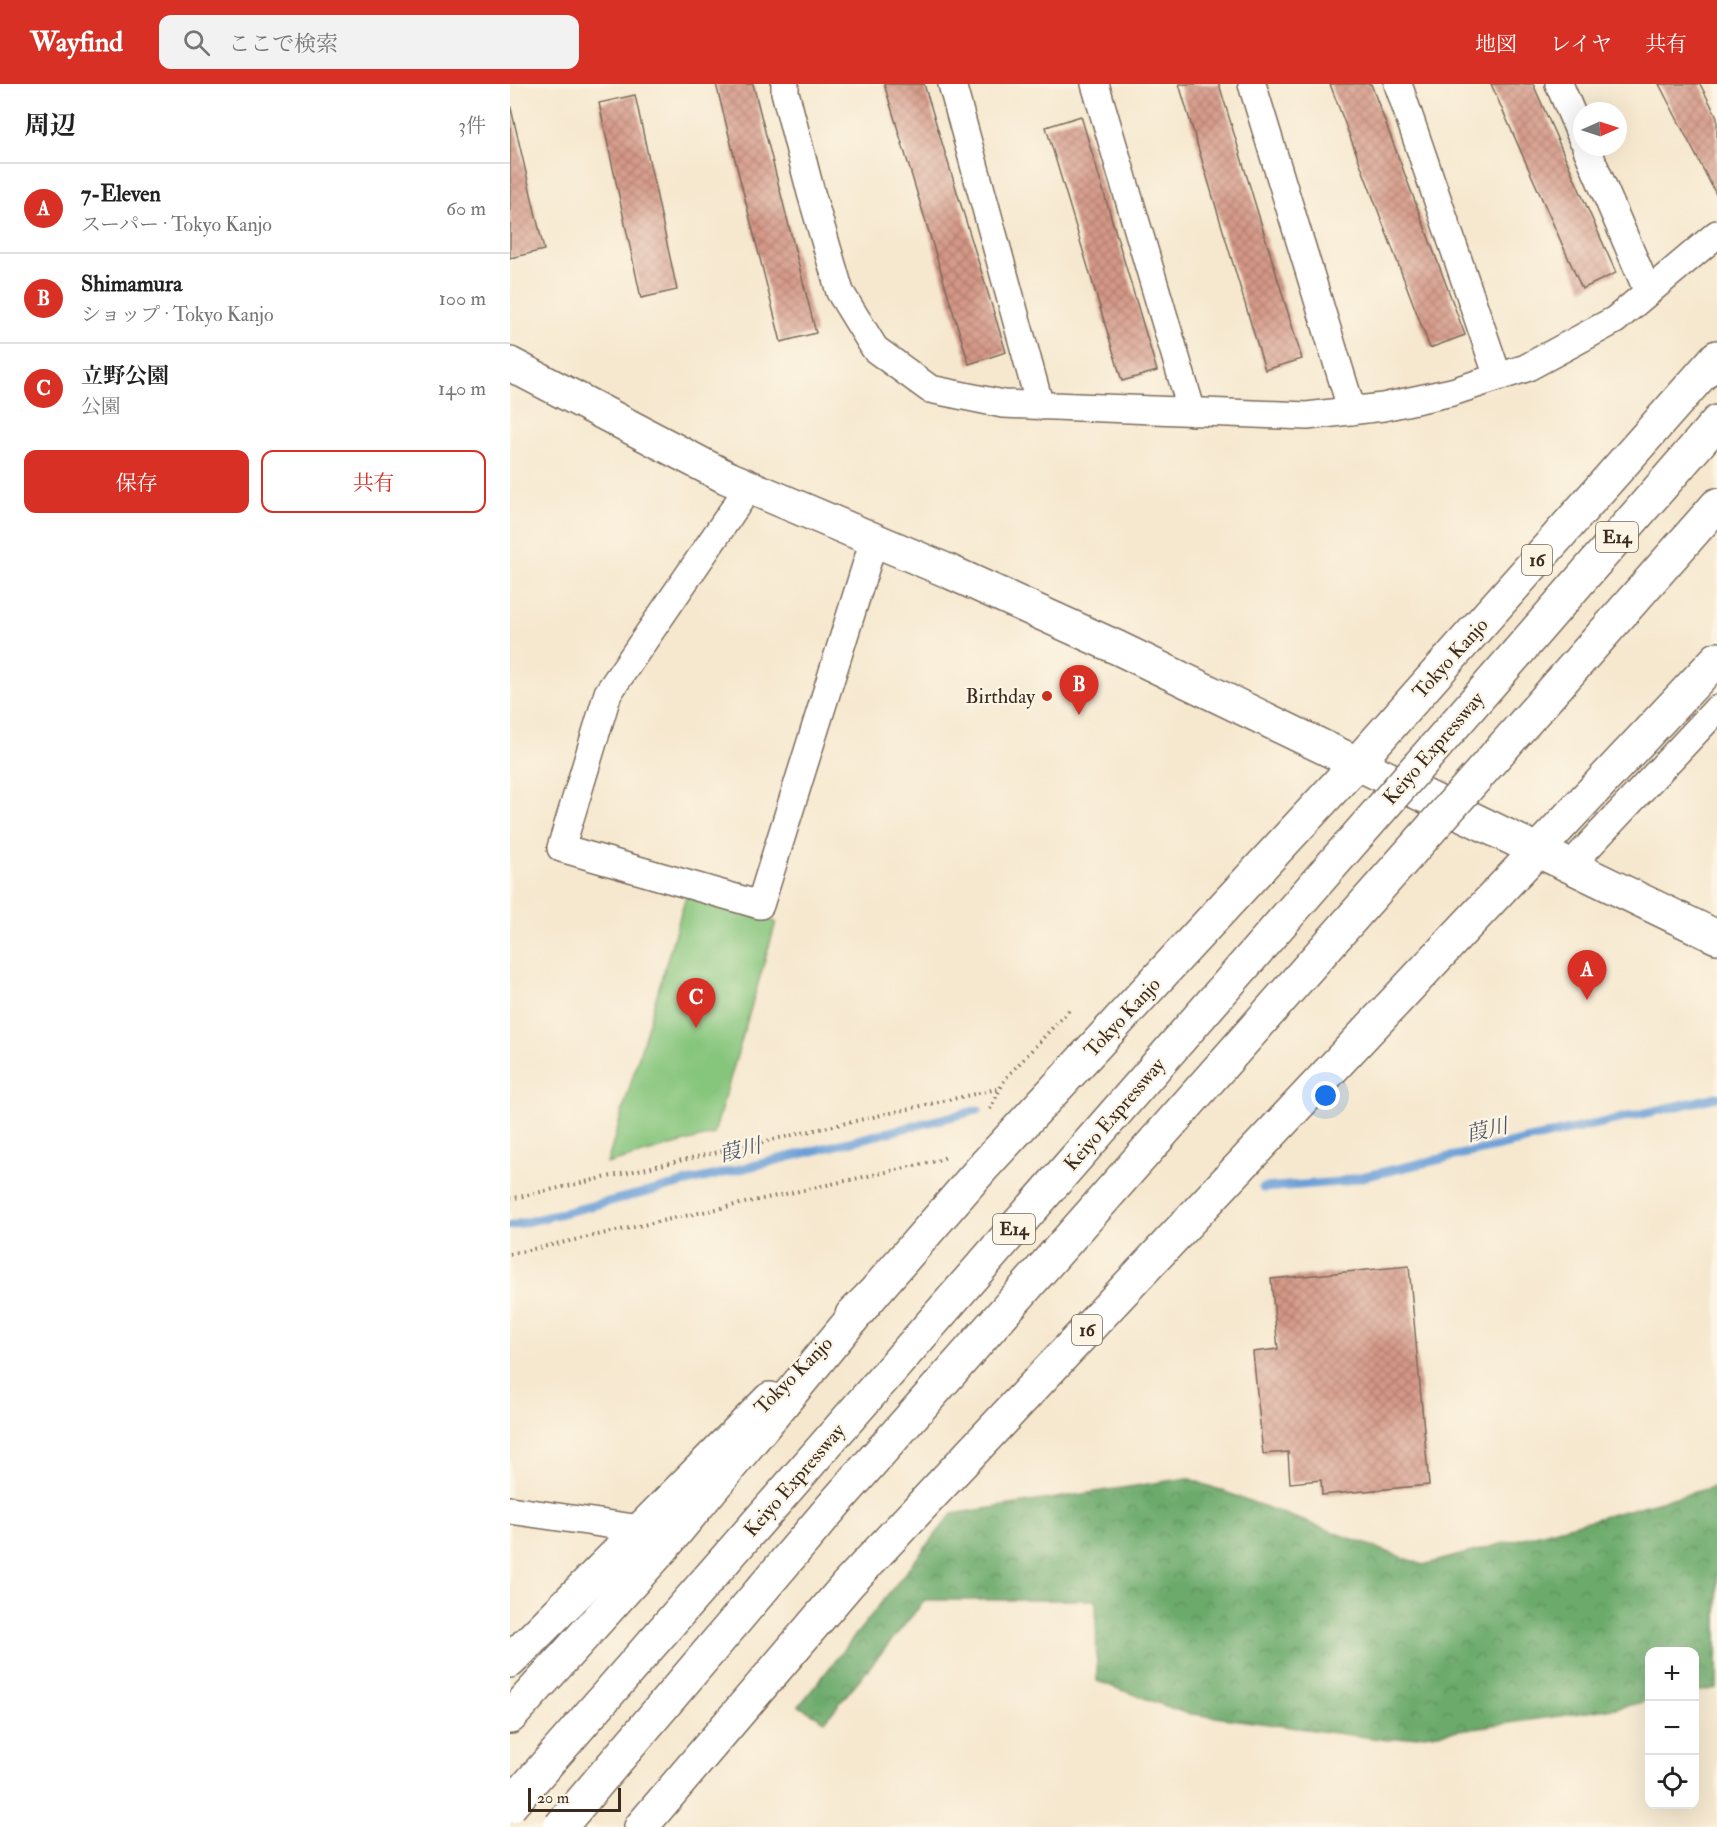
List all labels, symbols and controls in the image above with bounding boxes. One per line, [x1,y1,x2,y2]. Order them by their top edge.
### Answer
search box [159,15,579,69]
text: Wayfind [30,25,123,60]
icon: search [180,26,213,59]
text: ここで検索 [228,30,338,58]
text: 地図 [1475,31,1517,58]
text: レイヤ [1550,31,1612,58]
text: 共有 [1645,31,1687,58]
north arrow [1573,102,1627,156]
text: 周辺 [24,110,76,142]
text: 3件 [458,113,486,138]
text: 7-Eleven [81,180,161,208]
text: A [37,196,50,221]
text: 60 m [446,196,486,221]
text: スーパー · Tokyo Kanjo [81,212,272,237]
text: Shimamura [81,270,182,298]
text: B [37,286,50,311]
text: 100 m [439,286,486,311]
text: ショップ · Tokyo Kanjo [81,302,274,327]
text: 立野公園 [81,362,169,390]
text: C [36,376,51,401]
text: 140 m [438,376,486,401]
text: 公園 [81,394,121,419]
button: 保存 [24,450,249,513]
button: 共有 [261,450,486,513]
road number: E14 [1596,522,1638,552]
road number: 16 [1522,545,1552,575]
street label: Tokyo Kanjo [1407,613,1493,704]
pin: B [1060,666,1098,715]
place label: Birthday [966,684,1036,709]
street label: Keiyo Expressway [1377,686,1491,811]
marker: Birthday [1040,689,1054,703]
pin: A [1568,950,1606,1000]
street label: Tokyo Kanjo [1079,972,1166,1063]
pin: C [676,978,716,1028]
street label: Keiyo Expressway [1058,1052,1172,1177]
your location [1311,1081,1340,1110]
water label: 葭川 [1464,1112,1513,1148]
water label: 葭川 [716,1132,766,1169]
road number: E14 [993,1214,1035,1244]
road number: 16 [1072,1315,1102,1345]
street label: Tokyo Kanjo [749,1331,838,1420]
street label: Keiyo Expressway [738,1418,852,1543]
map controls [1645,1647,1699,1809]
button: + [1645,1647,1699,1701]
button: − [1645,1701,1699,1755]
button: locate [1645,1755,1699,1809]
scale bar [528,1785,621,1812]
text: 20 m [537,1788,569,1808]

